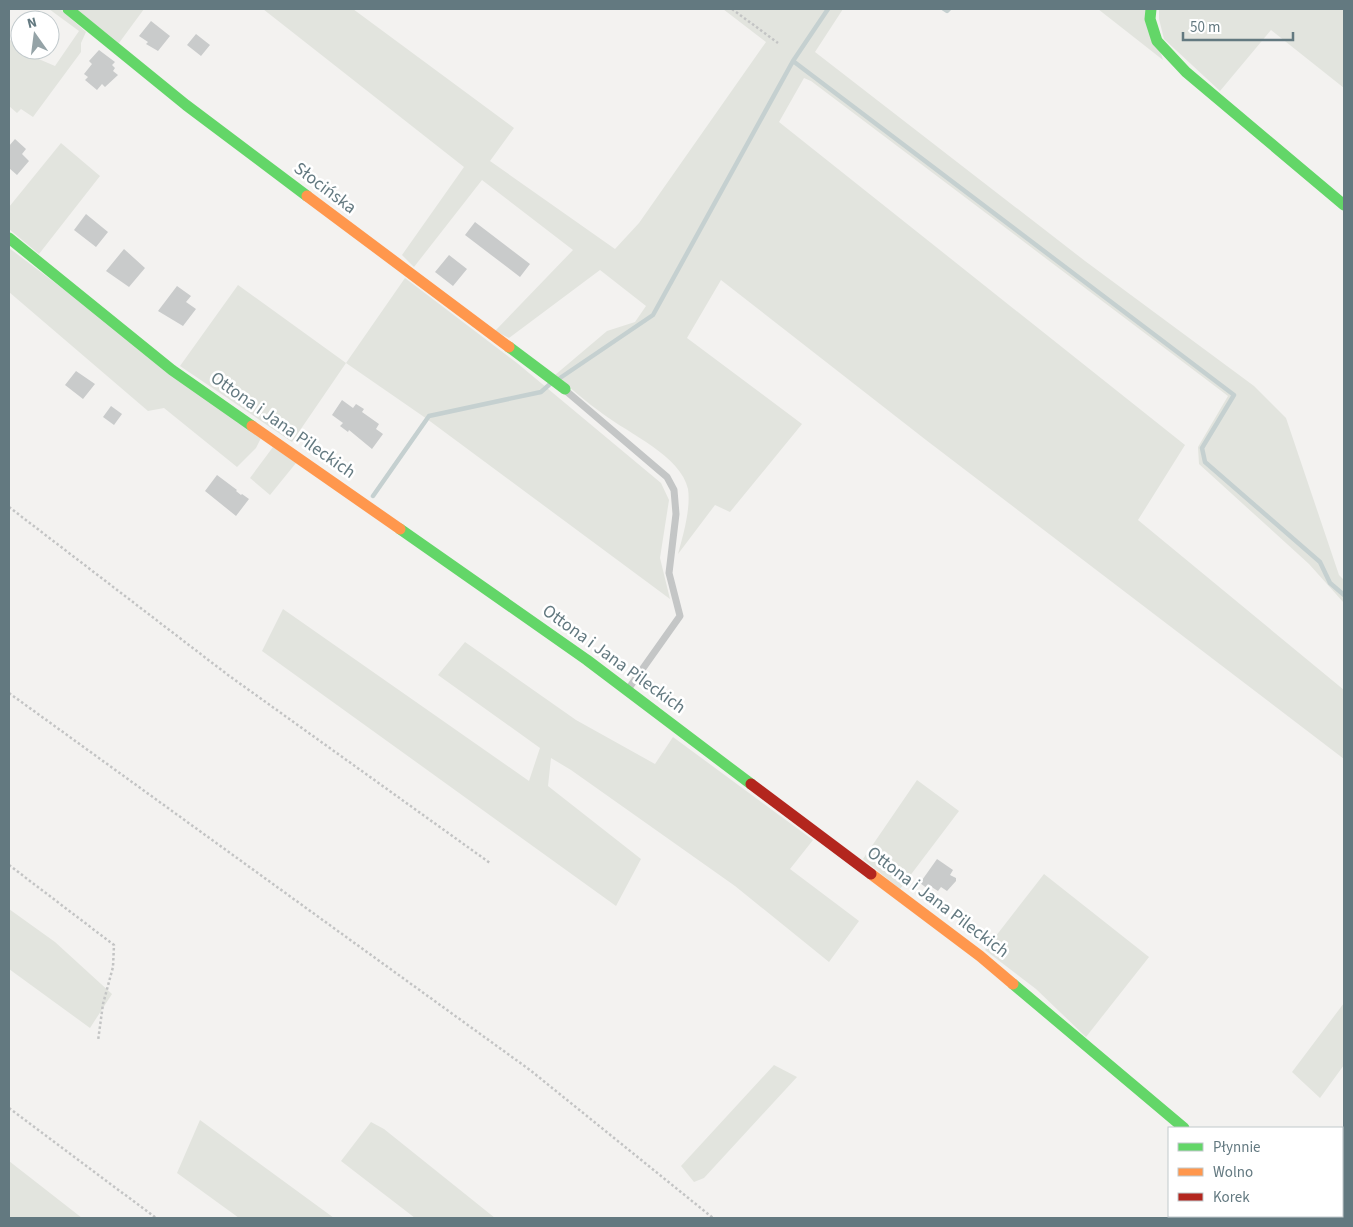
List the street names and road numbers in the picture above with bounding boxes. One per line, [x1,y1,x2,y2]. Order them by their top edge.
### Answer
street label: Słocińska [289,156,361,220]
street label: Ottona i Jana Pileckich [205,366,361,484]
street label: Ottona i Jana Pileckich [537,598,691,720]
street label: Ottona i Jana Pileckich [862,840,1014,964]

